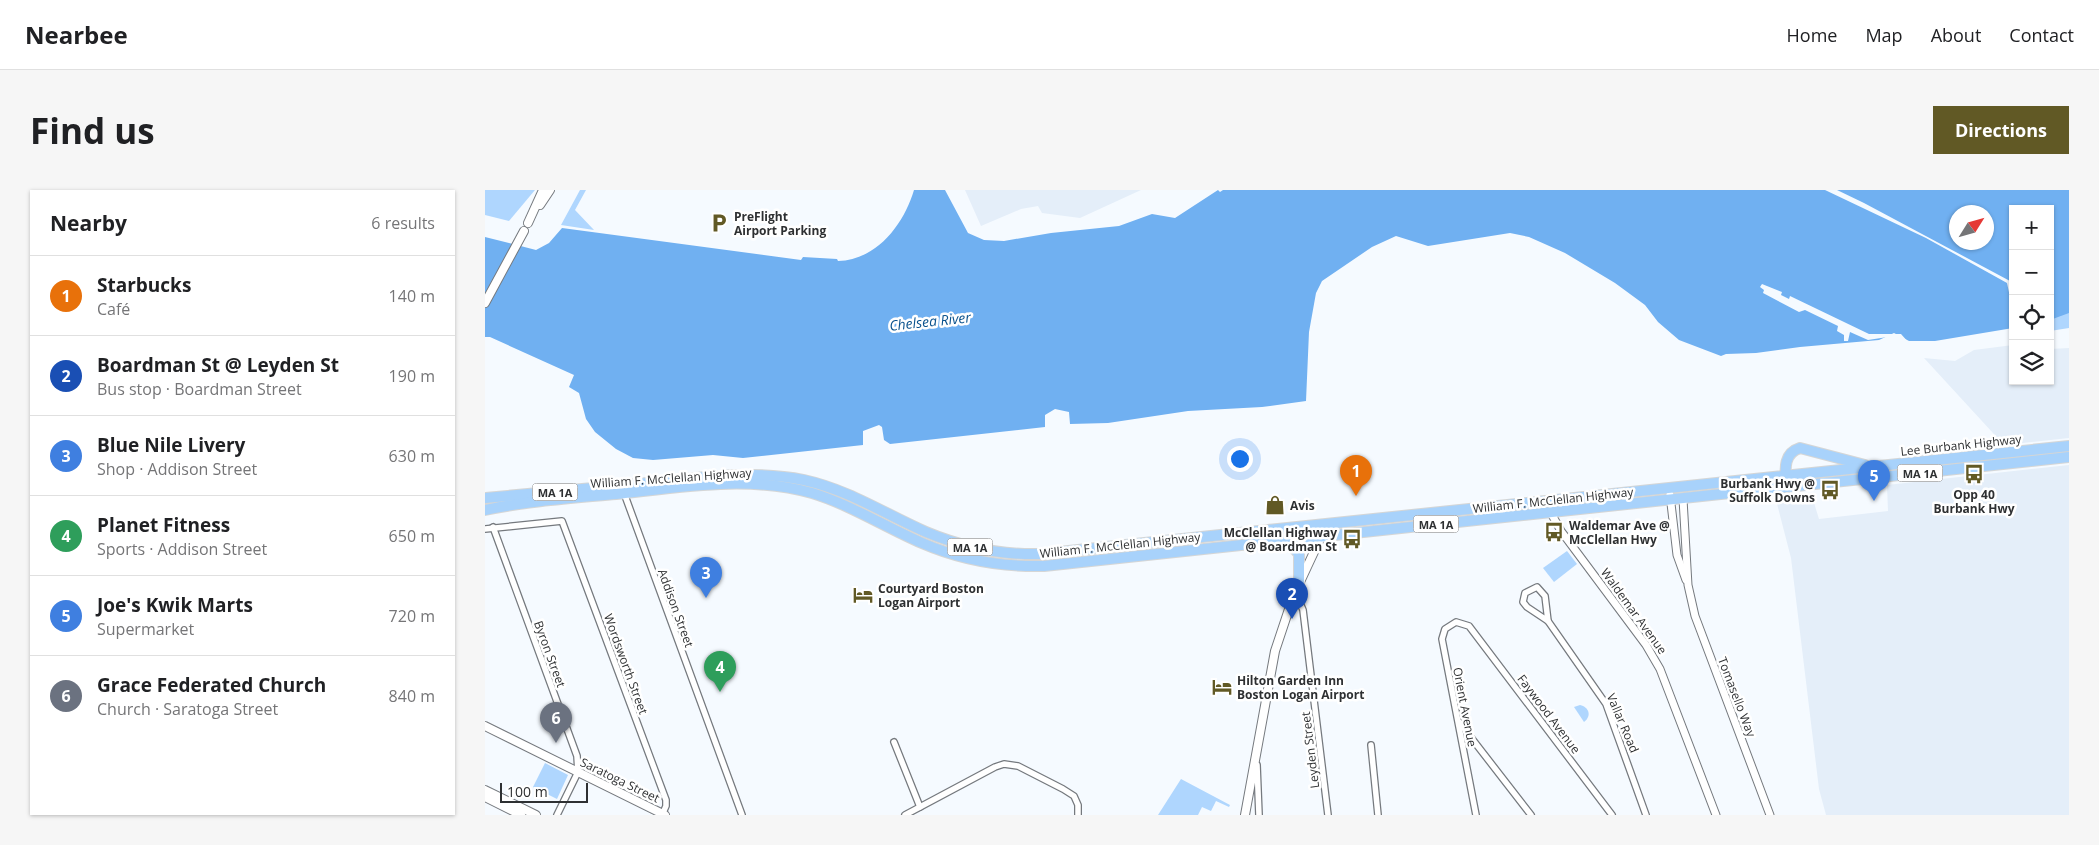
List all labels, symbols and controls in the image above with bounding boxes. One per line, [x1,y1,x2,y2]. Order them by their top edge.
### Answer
text: Nearbee [25,18,128,51]
text: Home [1787,23,1837,47]
text: Map [1865,23,1903,47]
text: About [1931,23,1981,47]
text: Contact [2009,23,2074,47]
button: Directions [1933,106,2069,154]
text: Find us [30,107,155,154]
north arrow [1949,205,1994,250]
map controls [2009,205,2054,385]
button: + [2009,205,2054,250]
place label: PreFlight Airport Parking [734,208,826,239]
text: Nearby [50,209,127,237]
text: 6 results [371,212,435,234]
parking icon: PreFlight Airport Parking [708,212,730,234]
button: − [2009,250,2054,295]
text: Starbucks [97,272,191,298]
text: 1 [61,285,71,307]
text: 140 m [389,285,435,307]
button: locate [2009,295,2054,340]
text: Café [97,298,130,320]
water label: Chelsea River [888,307,972,335]
button: layers [2009,340,2054,385]
text: Boardman St @ Leyden St [97,352,339,378]
text: 2 [61,365,71,387]
text: 190 m [389,365,435,387]
text: Bus stop · Boardman Street [97,378,302,400]
street label: Lee Burbank Highway [1900,430,2023,460]
text: Blue Nile Livery [97,432,245,458]
text: 3 [61,445,71,467]
text: 630 m [389,445,435,467]
your location [1227,446,1253,472]
pin: 1 [1340,455,1372,496]
text: Shop · Addison Street [97,458,257,480]
pin: 5 [1858,460,1890,501]
bus stop icon: Opp 40 Burbank Hwy [1963,463,1985,485]
street label: William F. McClellan Highway [590,464,753,492]
road number: MA 1A [1897,464,1943,482]
place label: Burbank Hwy @ Suffolk Downs [1720,475,1815,506]
bus stop icon: Burbank Hwy @ Suffolk Downs [1819,479,1841,501]
street label: William F. McClellan Highway [1472,483,1635,517]
road number: MA 1A [533,484,577,500]
place label: Opp 40 Burbank Hwy [1934,486,2015,517]
shop icon: Avis [1264,494,1286,516]
place label: Avis [1290,497,1315,514]
text: Planet Fitness [97,512,230,538]
road number: MA 1A [1413,516,1459,532]
place label: Waldemar Ave @ McClellan Hwy [1569,517,1670,548]
bus stop icon: Waldemar Ave @ McClellan Hwy [1543,521,1565,543]
place label: McClellan Highway @ Boardman St [1224,524,1337,555]
text: 4 [61,525,71,547]
text: 650 m [389,525,435,547]
street label: William F. McClellan Highway [1039,528,1202,562]
bus stop icon: McClellan Highway @ Boardman St [1341,528,1363,550]
text: Sports · Addison Street [97,538,267,560]
road number: MA 1A [947,538,993,556]
pin: 3 [690,557,722,598]
street label: Waldemar Avenue [1597,565,1671,658]
street label: Addison Street [654,566,698,650]
pin: 2 [1276,578,1308,619]
place label: Courtyard Boston Logan Airport [878,580,984,611]
hotel icon: Courtyard Boston Logan Airport [852,584,874,606]
text: Joe's Kwik Marts [97,592,253,618]
text: 5 [61,605,71,627]
text: 720 m [389,605,435,627]
street label: Wordsworth Street [600,611,652,717]
text: Supermarket [97,618,194,640]
street label: Byron Street [530,618,570,690]
pin: 4 [704,651,736,692]
street label: Tomasello Way [1714,655,1760,740]
street label: Orient Avenue [1449,666,1481,748]
street label: Faywood Avenue [1514,671,1584,757]
text: Grace Federated Church [97,672,326,698]
place label: Hilton Garden Inn Boston Logan Airport [1237,672,1364,703]
hotel icon: Hilton Garden Inn Boston Logan Airport [1211,676,1233,698]
text: 6 [61,685,71,707]
text: 840 m [389,685,435,707]
street label: Vallar Road [1603,691,1643,755]
text: Church · Saratoga Street [97,698,278,720]
pin: 6 [540,702,572,743]
street label: Leyden Street [1297,711,1323,789]
street label: Saratoga Street [578,753,662,807]
scale bar [500,780,587,803]
text: 100 m [507,782,548,801]

